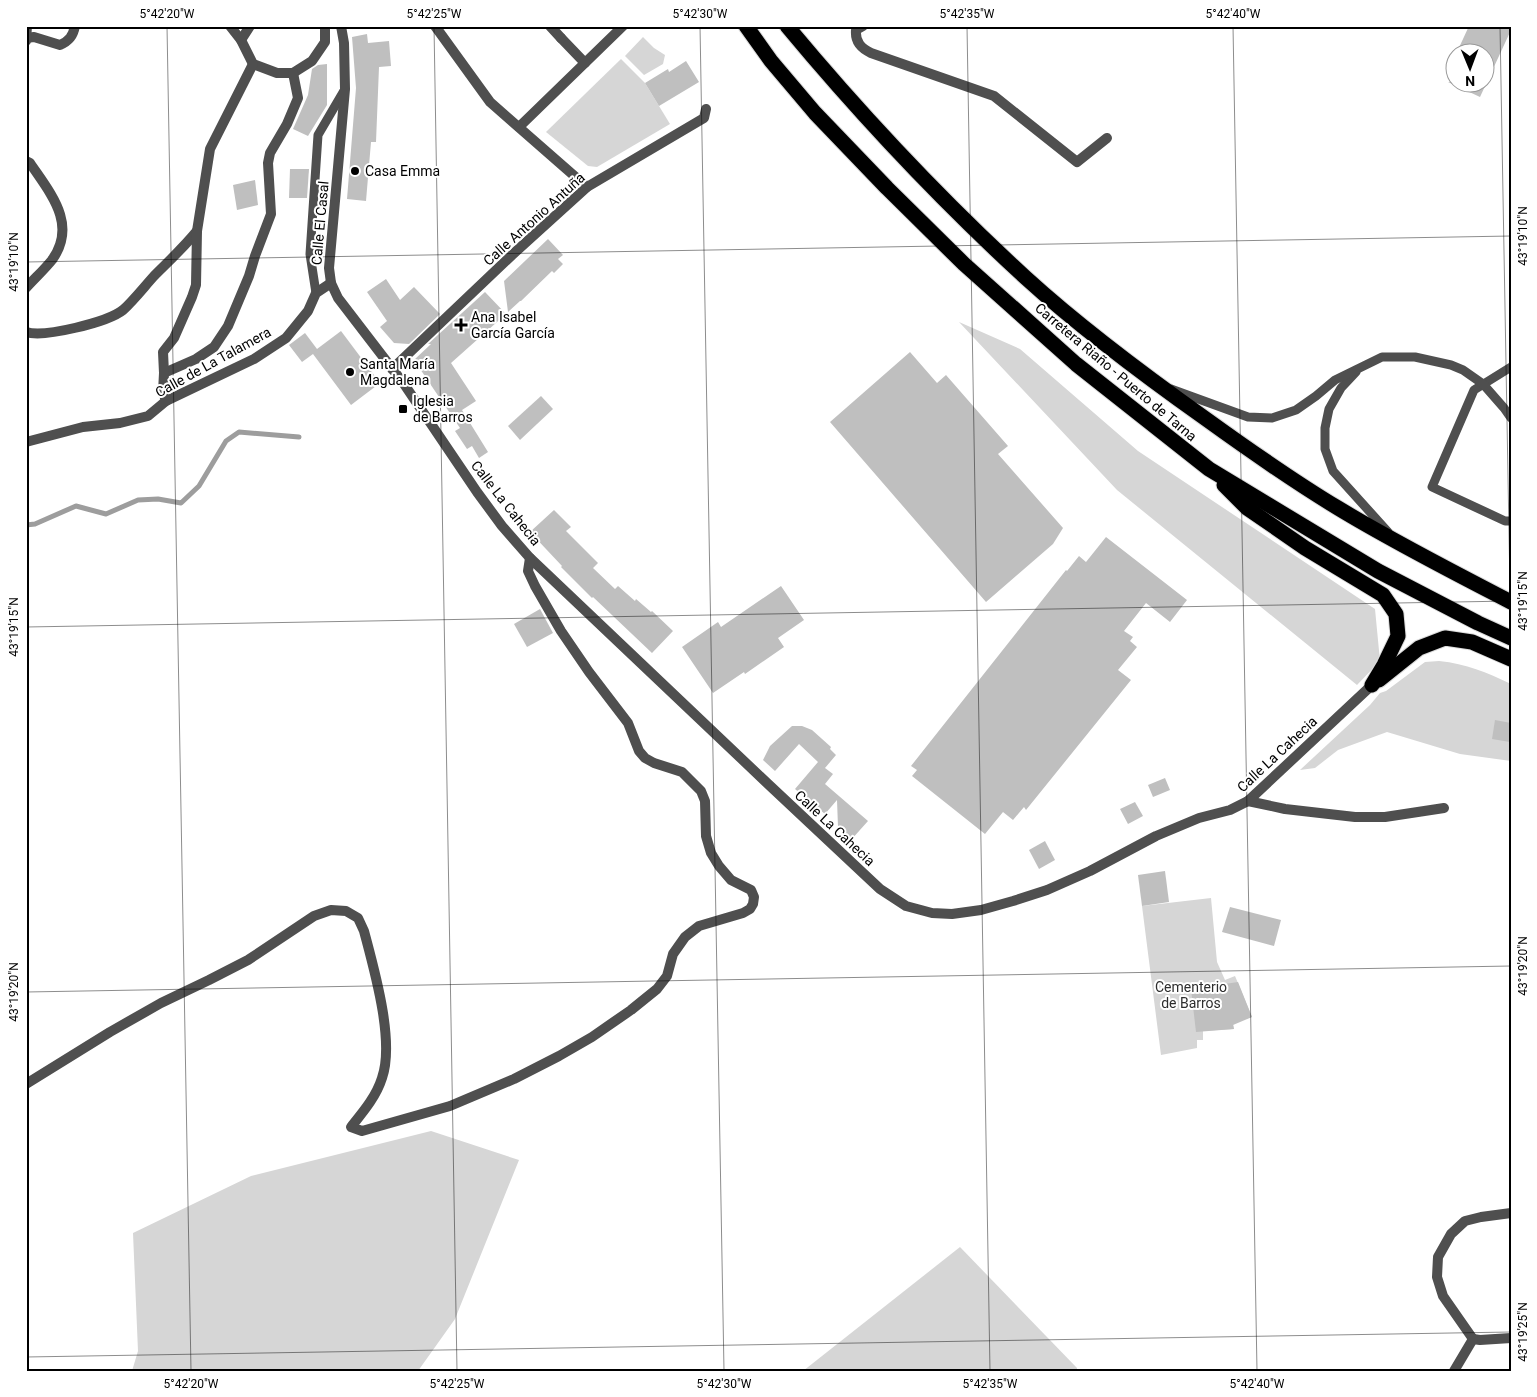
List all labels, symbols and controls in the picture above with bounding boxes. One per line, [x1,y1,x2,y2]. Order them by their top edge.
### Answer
text: 5°42'20"W [140,7,195,21]
text: 5°42'25"W [407,7,462,21]
text: 5°42'30"W [673,7,728,21]
text: 5°42'35"W [940,7,995,21]
text: 5°42'40"W [1206,7,1261,21]
north arrow [1444,42,1494,92]
text: N [1465,73,1475,89]
place label: Casa Emma [365,163,440,179]
marker: Casa Emma [349,165,361,177]
street label: Calle Antonio Antuña [480,169,588,269]
street label: Calle El Casal [308,180,332,266]
text: 43°19'10"N [1516,206,1530,266]
text: 43°19'10"N [7,232,21,292]
street label: Carretera Riaño - Puerto de Tarna [1032,300,1200,444]
place label: Ana Isabel García García [471,309,555,341]
marker: Ana Isabel García García [455,319,467,331]
street label: Calle de La Talamera [152,324,274,400]
place label: Santa María Magdalena [360,356,435,388]
marker: Santa María Magdalena [344,366,356,378]
place label: Iglesia de Barros [413,393,473,425]
marker: Iglesia de Barros [397,403,409,415]
street label: Calle La Cahecia [468,457,544,549]
text: 43°19'15"N [1516,571,1530,631]
text: 43°19'15"N [7,597,21,657]
street label: Calle La Cahecia [1234,713,1320,795]
street label: Calle La Cahecia [792,787,878,869]
text: 43°19'20"N [1516,936,1530,996]
text: 43°19'20"N [7,962,21,1022]
park label: Cementerio de Barros [1155,979,1227,1011]
text: 43°19'25"N [1516,1302,1530,1362]
text: 5°42'20"W [164,1377,219,1391]
text: 5°42'25"W [430,1377,485,1391]
text: 5°42'30"W [697,1377,752,1391]
text: 5°42'35"W [963,1377,1018,1391]
text: 5°42'40"W [1230,1377,1285,1391]

